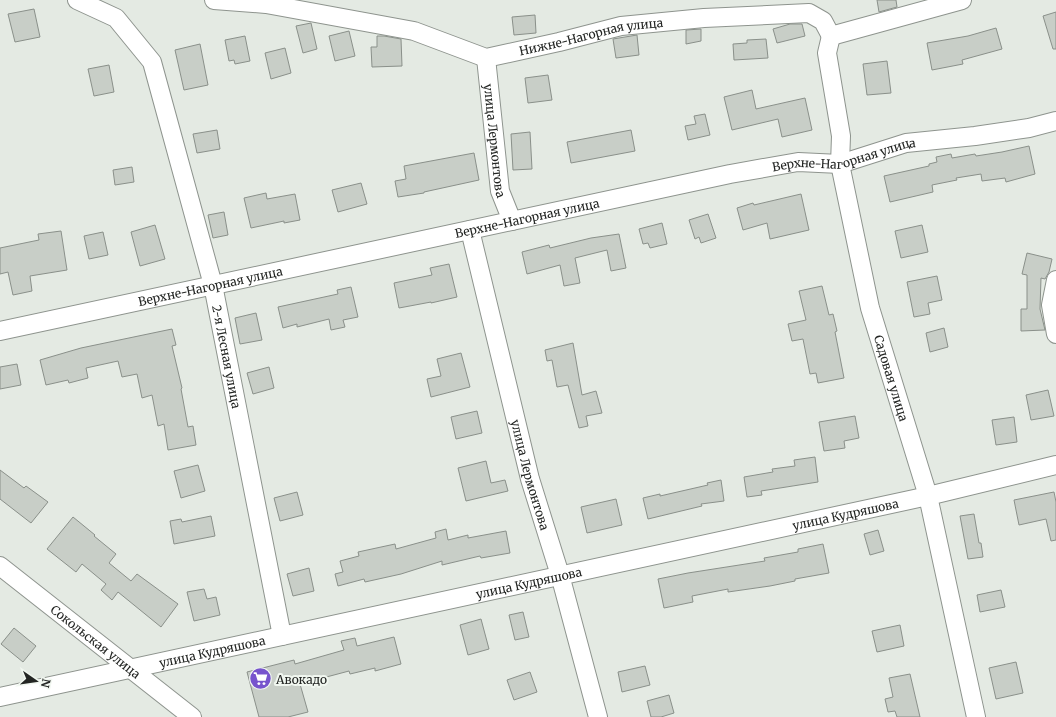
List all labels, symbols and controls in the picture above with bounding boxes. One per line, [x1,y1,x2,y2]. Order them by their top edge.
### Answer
street label: Нижне-Нагорная улица [518,14,664,58]
street label: улица Лермонтова [481,83,510,200]
street label: Верхне-Нагорная улица [771,135,917,174]
street label: Верхне-Нагорная улица [453,195,601,240]
street label: Верхне-Нагорная улица [137,263,284,309]
street label: 2-я Лесная улица [210,304,245,410]
street label: Садовая улица [871,333,912,423]
street label: улица Лермонтова [508,418,553,532]
street label: улица Кудряшова [791,495,900,533]
street label: улица Кудряшова [474,564,584,601]
street label: Сокольская улица [48,602,144,682]
street label: улица Кудряшова [158,632,267,670]
north arrow [16,661,56,701]
supermarket icon: Авокадо [247,666,273,692]
place label: Авокадо [275,672,327,687]
text: N [38,677,54,689]

